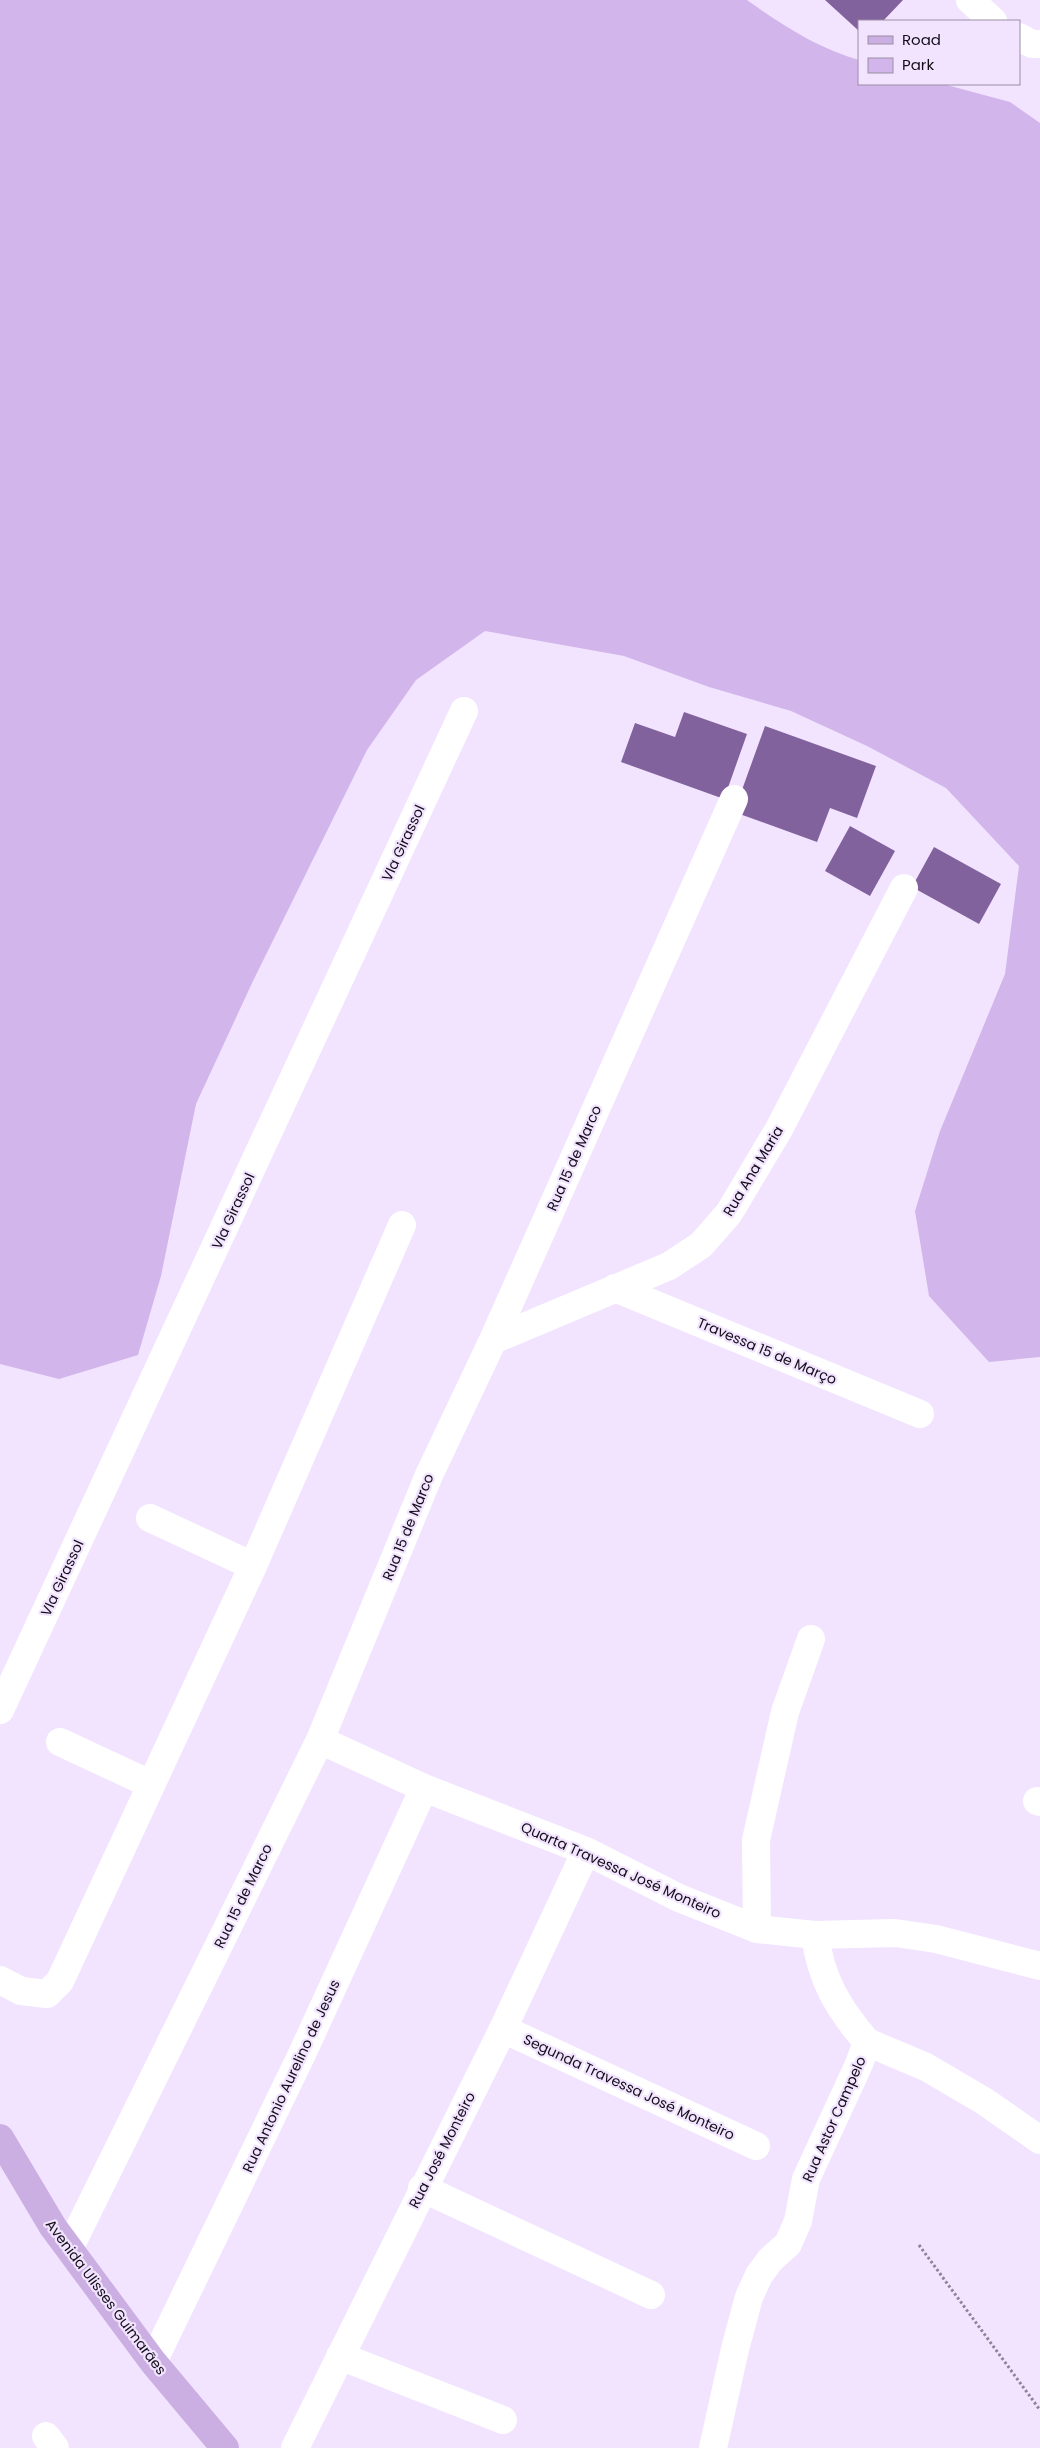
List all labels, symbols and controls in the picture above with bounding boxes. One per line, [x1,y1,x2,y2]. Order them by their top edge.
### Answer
legend [858,20,1020,85]
text: Road [902,29,941,50]
text: Park [902,54,934,75]
street label: VIa Girassol [377,802,429,884]
street label: Rua 15 de Marco [542,1102,606,1214]
street label: Rua Ana Maria [718,1122,788,1220]
street label: VIa Girassol [207,1170,259,1252]
street label: Travessa 15 de Março [694,1313,840,1389]
street label: Rua 15 de Marco [377,1470,439,1583]
street label: VIa Girassol [36,1537,88,1619]
street label: Quarta Travessa José Monteiro [518,1817,724,1923]
street label: Rua 15 de Marco [209,1840,277,1952]
street label: Rua Antonio Aurelino de Jesus [237,1976,345,2176]
street label: Segunda Travessa José Monteiro [520,2029,738,2145]
street label: Rua Astor Campelo [797,2053,871,2185]
street label: Rua José Monteiro [404,2088,480,2212]
street label: Avenida Ulisses Guimarães [41,2215,171,2379]

